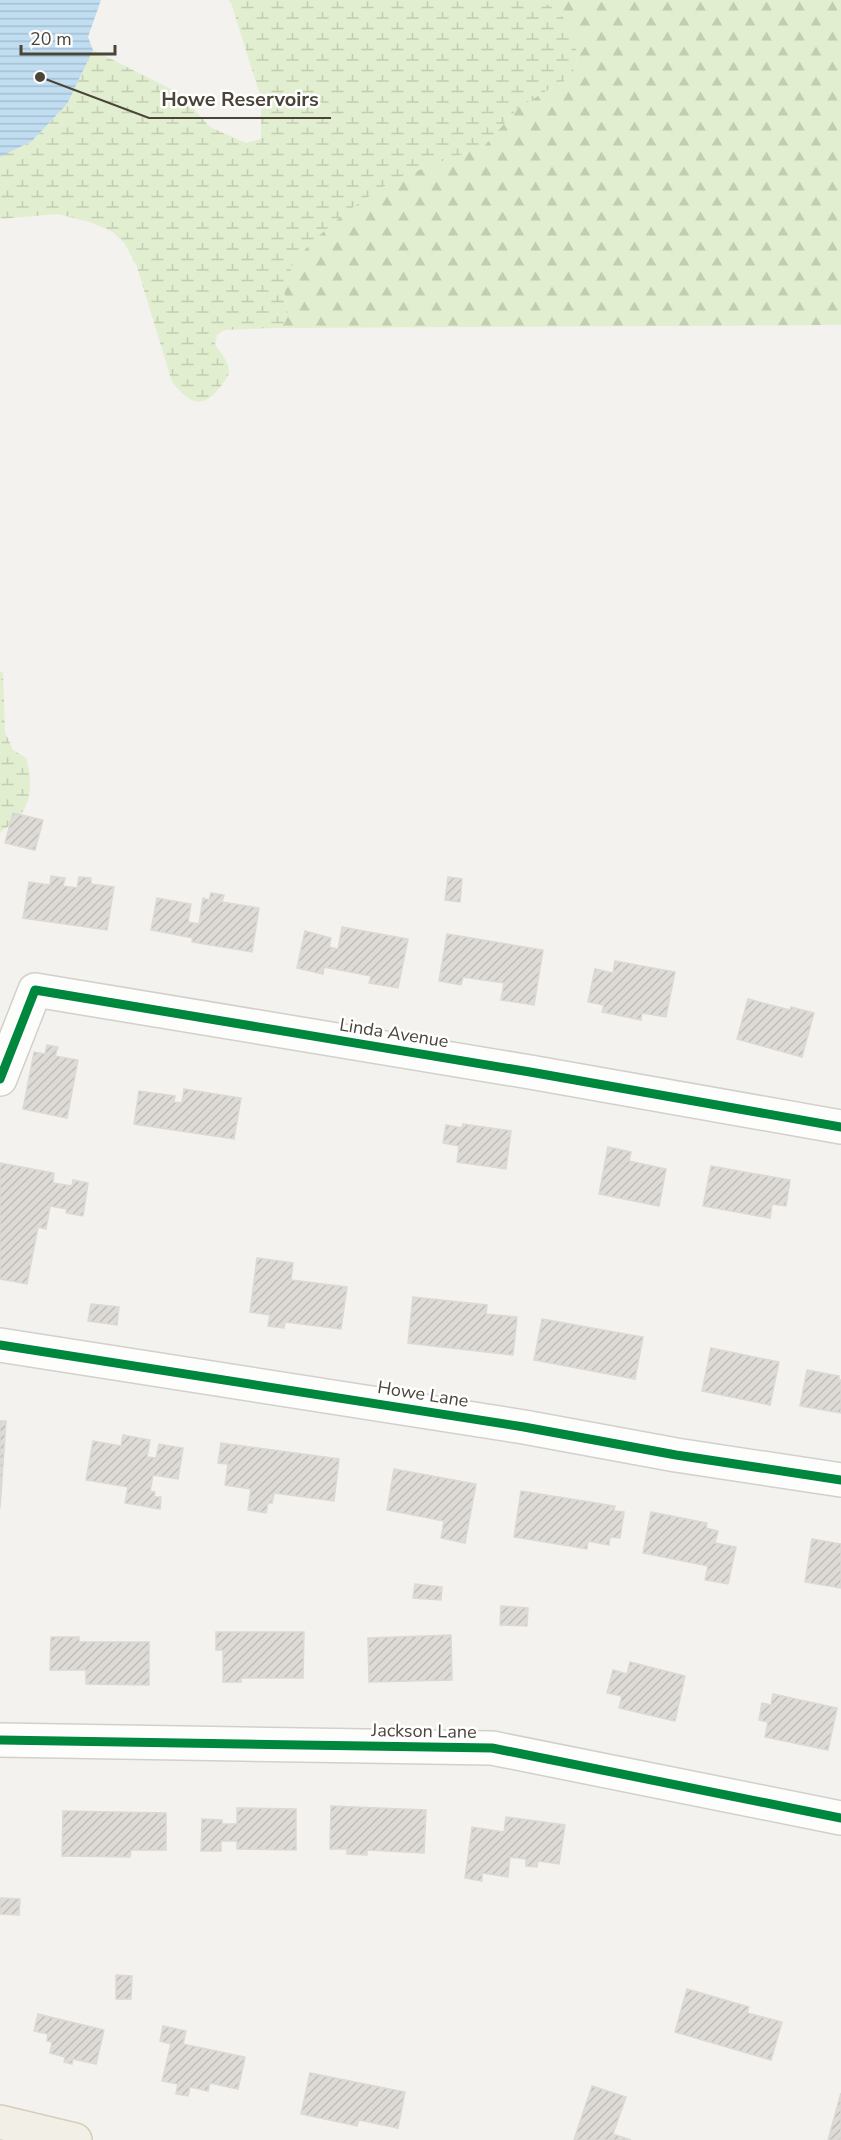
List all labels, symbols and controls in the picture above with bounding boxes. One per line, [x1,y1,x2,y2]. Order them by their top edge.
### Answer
scale bar [21,18,116,56]
text: 20 m [30,27,72,51]
callout: Howe Reservoirs [149,80,331,118]
text: Howe Reservoirs [161,86,319,113]
street label: Linda Avenue [338,1013,450,1053]
street label: Howe Lane [376,1375,470,1413]
street label: Jackson Lane [370,1718,477,1744]

